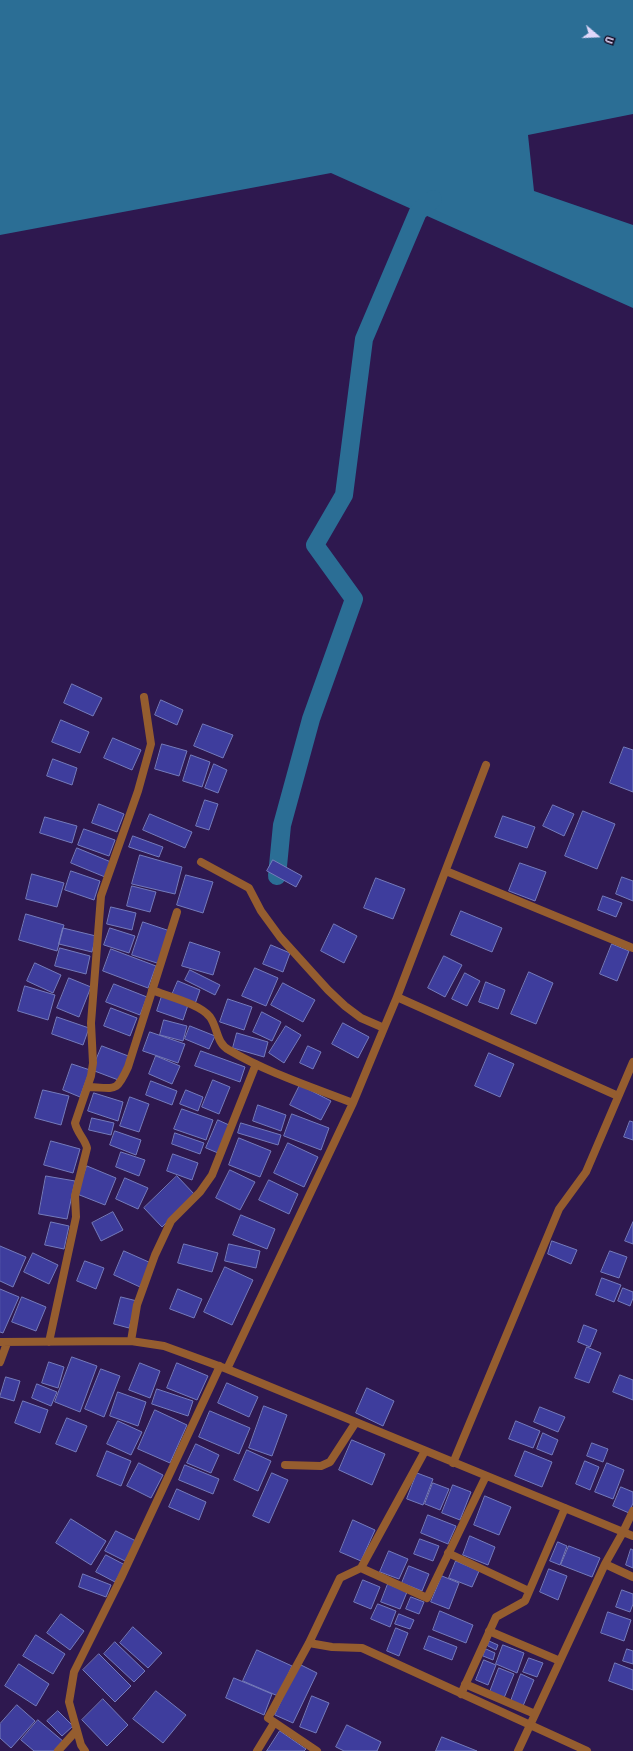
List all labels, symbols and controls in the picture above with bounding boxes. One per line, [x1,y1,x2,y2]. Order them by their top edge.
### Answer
north arrow [577,16,617,56]
text: U [602,35,616,45]

